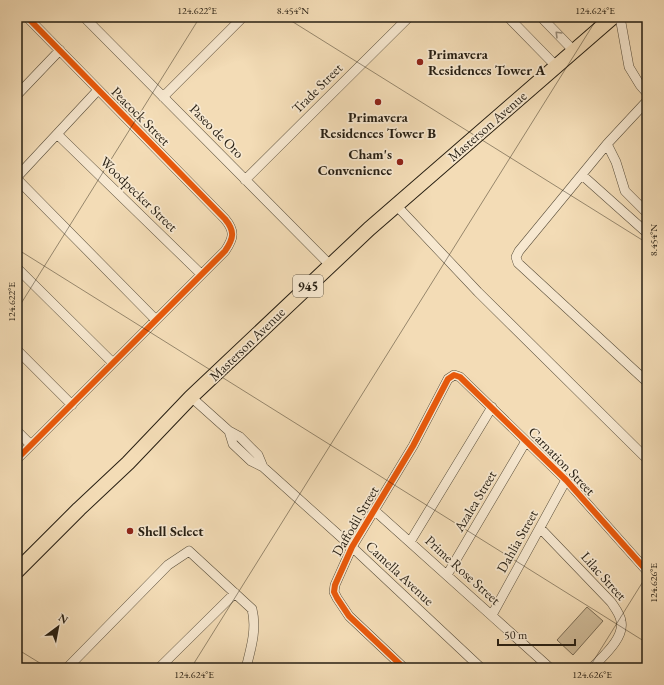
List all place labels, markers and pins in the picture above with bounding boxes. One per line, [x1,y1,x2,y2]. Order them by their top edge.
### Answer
place label: Primavera Residences Tower A [428,45,546,79]
marker: Primavera Residences Tower A [415,57,425,67]
marker: Primavera Residences Tower B [373,97,383,107]
place label: Primavera Residences Tower B [320,108,436,142]
place label: Cham's Convenience [318,145,392,179]
marker: Cham's Convenience [395,157,405,167]
place label: Shell Select [138,522,204,540]
marker: Shell Select [125,526,135,536]

